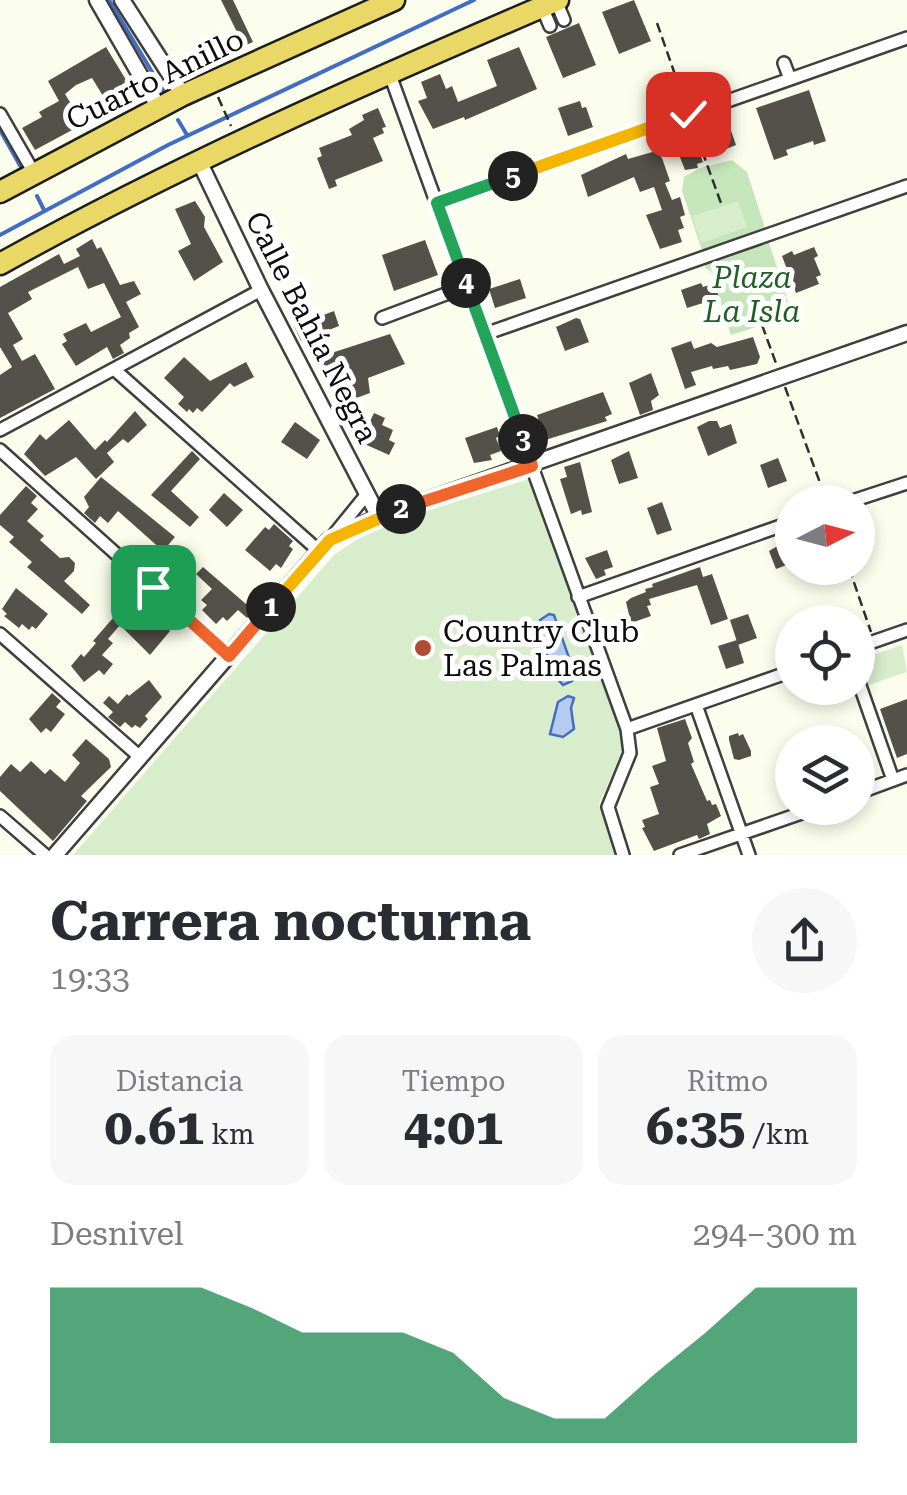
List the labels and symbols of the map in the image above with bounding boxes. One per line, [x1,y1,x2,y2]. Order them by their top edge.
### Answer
street label: Cuarto Anillo [61,21,249,137]
pin [646,72,731,157]
pin: 5 [488,151,538,201]
street label: Calle Bahía Negra [239,206,385,448]
pin: 4 [441,258,491,308]
park label: Plaza La Isla [703,260,800,329]
pin: 3 [498,414,548,464]
pin: 2 [376,484,426,534]
north arrow [775,485,875,585]
pin [111,545,196,630]
pin: 1 [246,582,296,632]
place label: Country Club Las Palmas [443,614,639,683]
marker: Country Club Las Palmas [412,637,434,659]

